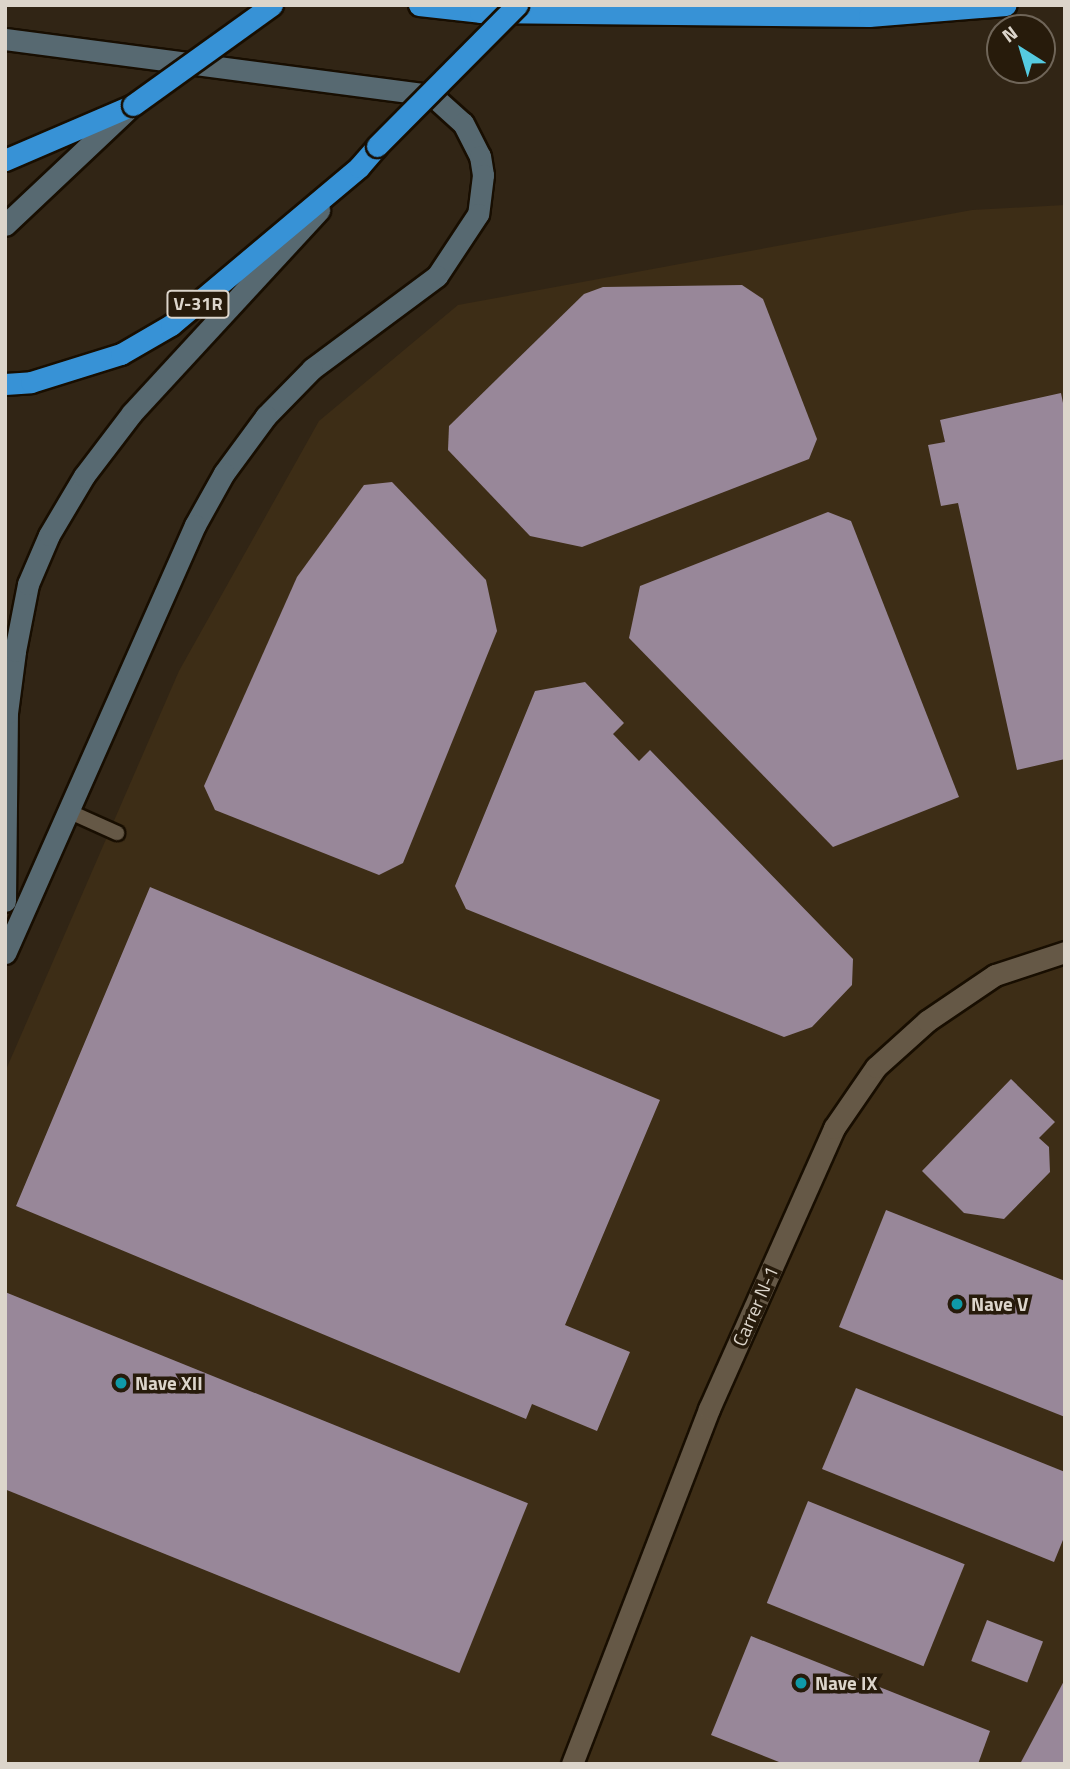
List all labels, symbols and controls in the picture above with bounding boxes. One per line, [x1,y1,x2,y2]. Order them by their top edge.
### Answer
north arrow [986,14,1056,84]
text: N [995,18,1023,49]
road number: V-31R [165,290,231,318]
street label: Carrer N-1 [727,1263,783,1349]
place label: Nave V [971,1293,1028,1315]
marker: Nave V [949,1296,965,1312]
place label: Nave XII [135,1372,203,1394]
marker: Nave XII [113,1375,129,1391]
place label: Nave IX [815,1672,877,1694]
marker: Nave IX [793,1675,809,1691]

